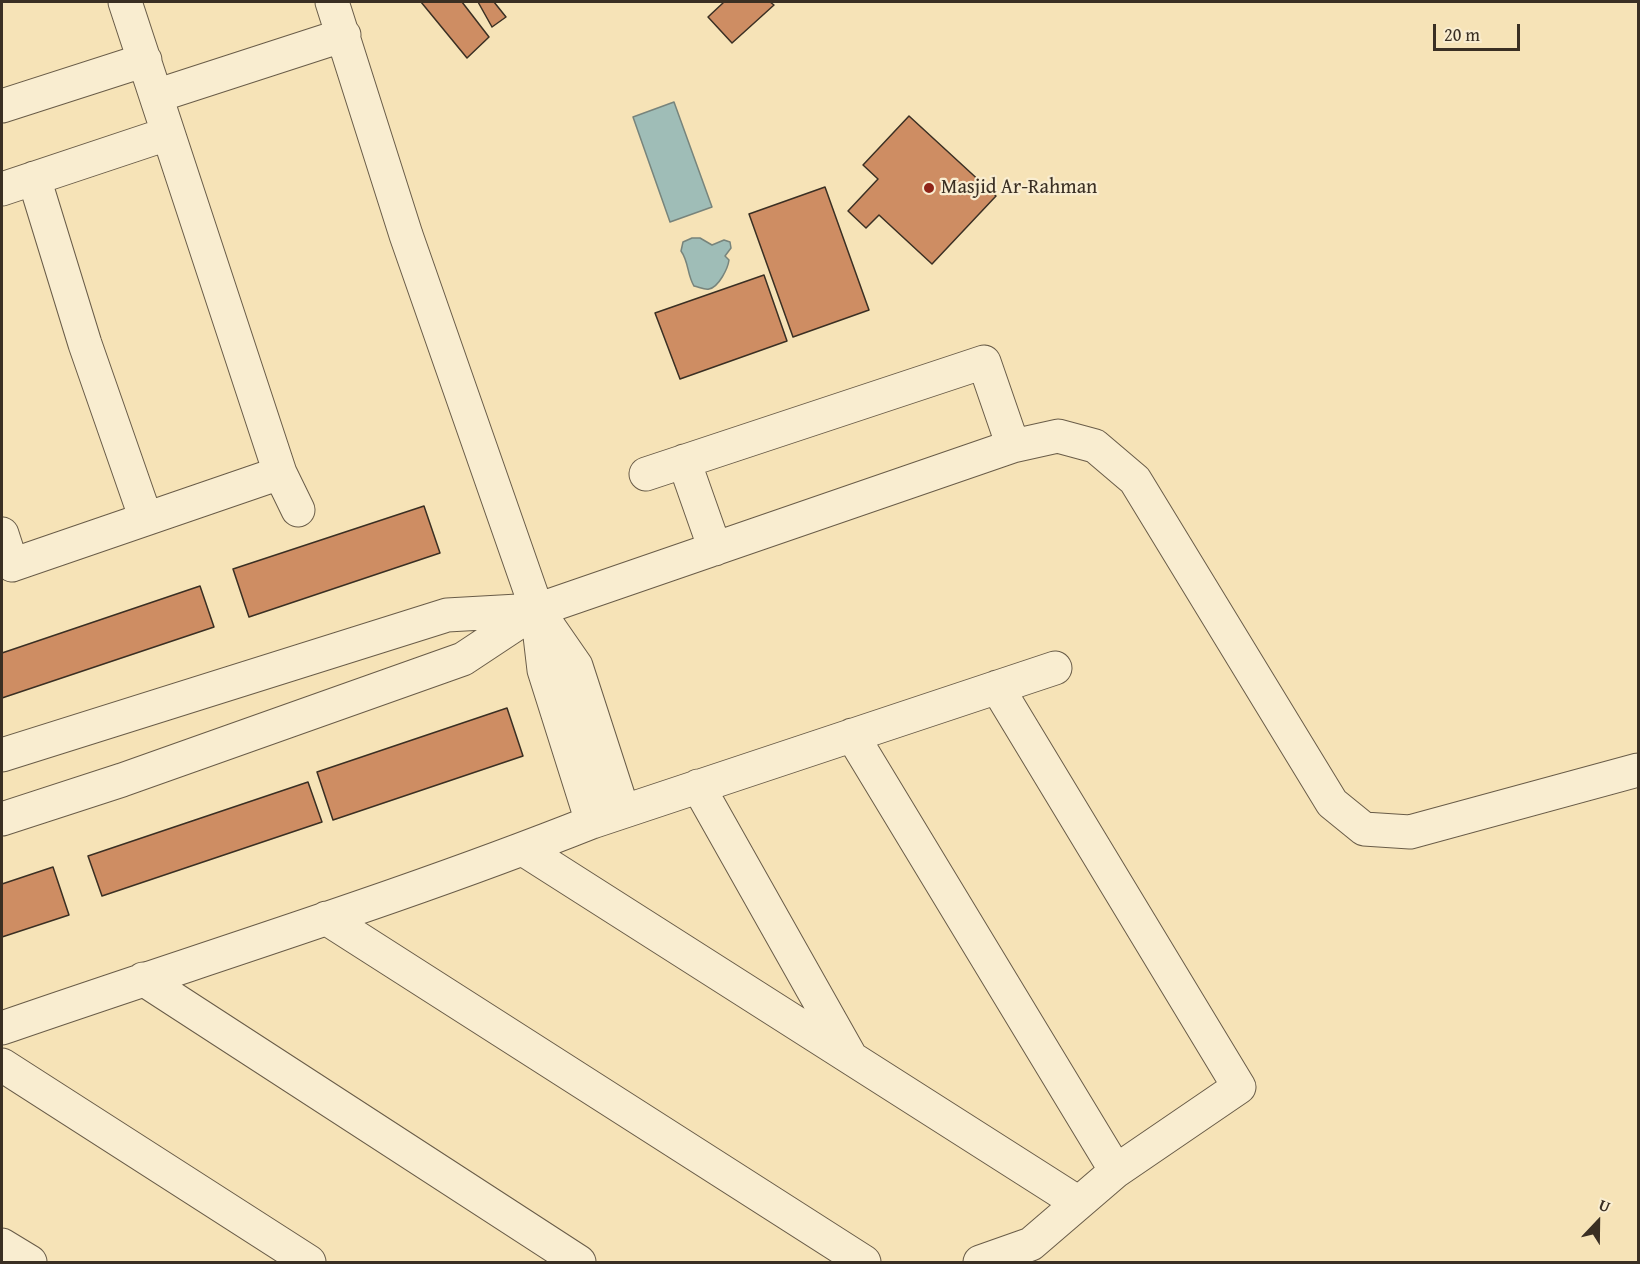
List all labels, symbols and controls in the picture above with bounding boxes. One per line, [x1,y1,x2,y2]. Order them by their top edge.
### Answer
scale bar [1436,12,1523,50]
text: 20 m [1444,21,1480,48]
place label: Masjid Ar-Rahman [941,176,1097,200]
marker: Masjid Ar-Rahman [922,181,936,195]
north arrow [1568,1192,1628,1252]
text: U [1595,1192,1614,1218]

